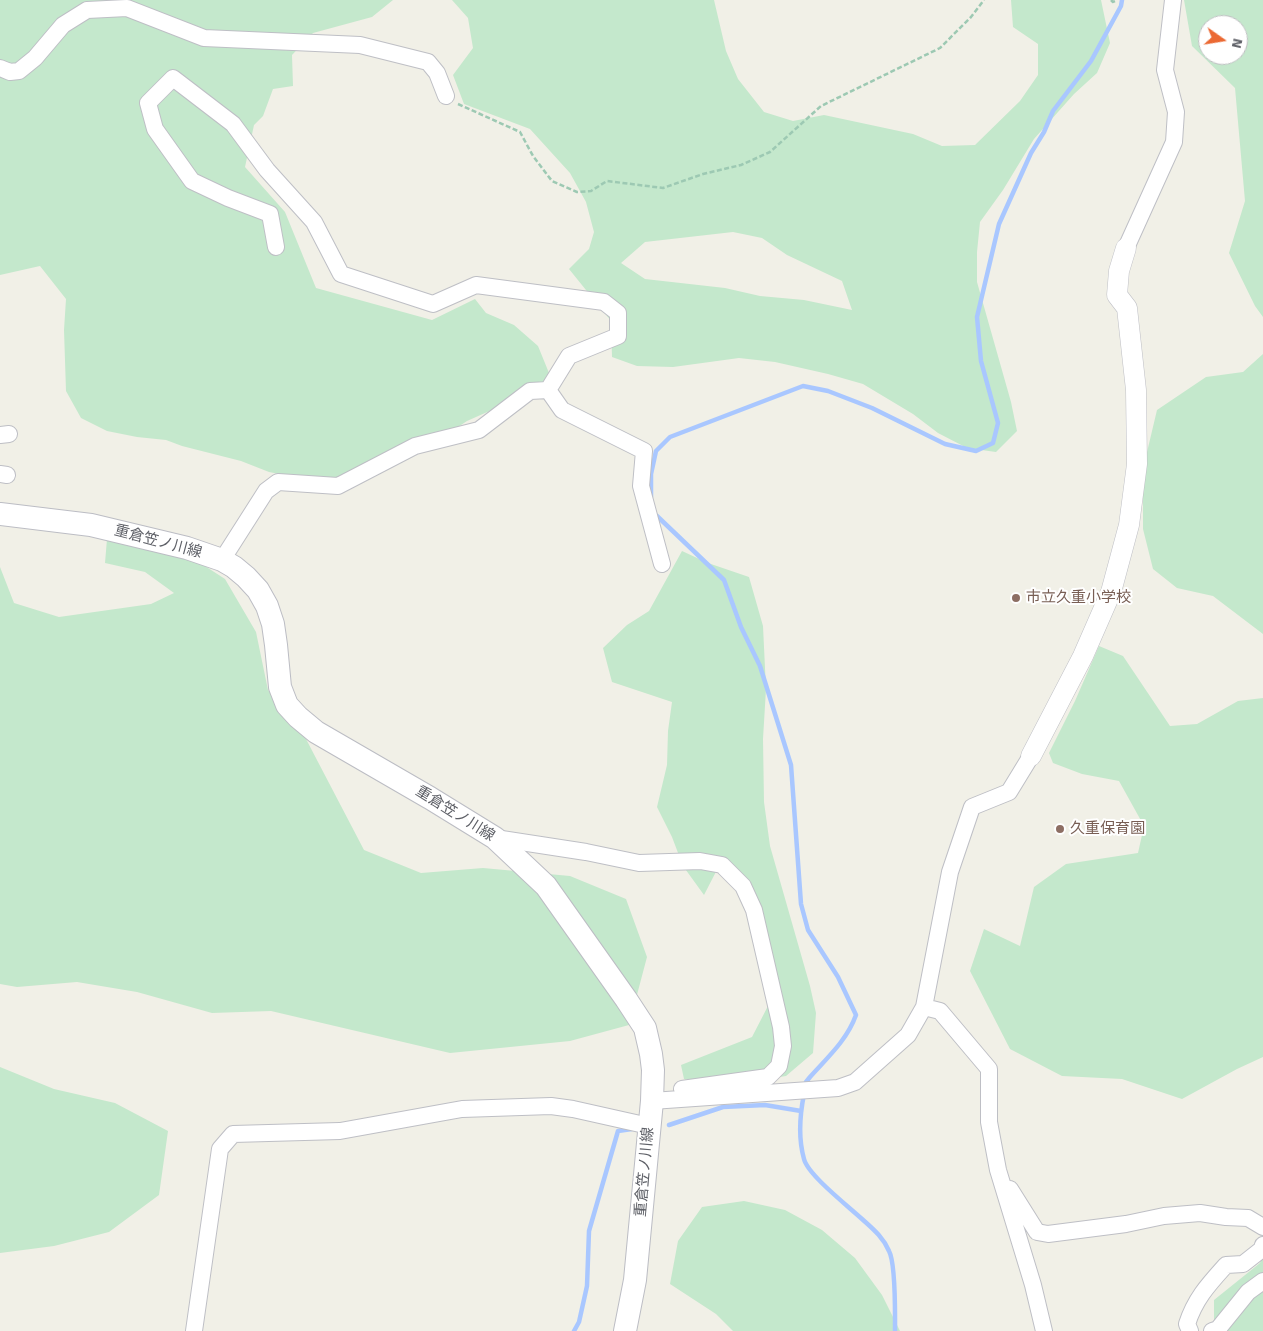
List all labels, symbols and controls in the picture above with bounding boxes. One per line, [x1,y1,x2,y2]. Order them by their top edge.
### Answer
north arrow [1198,15,1248,65]
text: N [1228,37,1247,50]
street label: 重倉笠ノ川線 [112,522,204,562]
place label: 市立久重小学校 [1026,589,1131,607]
marker: 市立久重小学校 [1010,592,1022,604]
street label: 重倉笠ノ川線 [412,783,498,845]
place label: 久重保育園 [1070,820,1145,838]
marker: 久重保育園 [1054,823,1066,835]
street label: 重倉笠ノ川線 [632,1126,658,1218]

